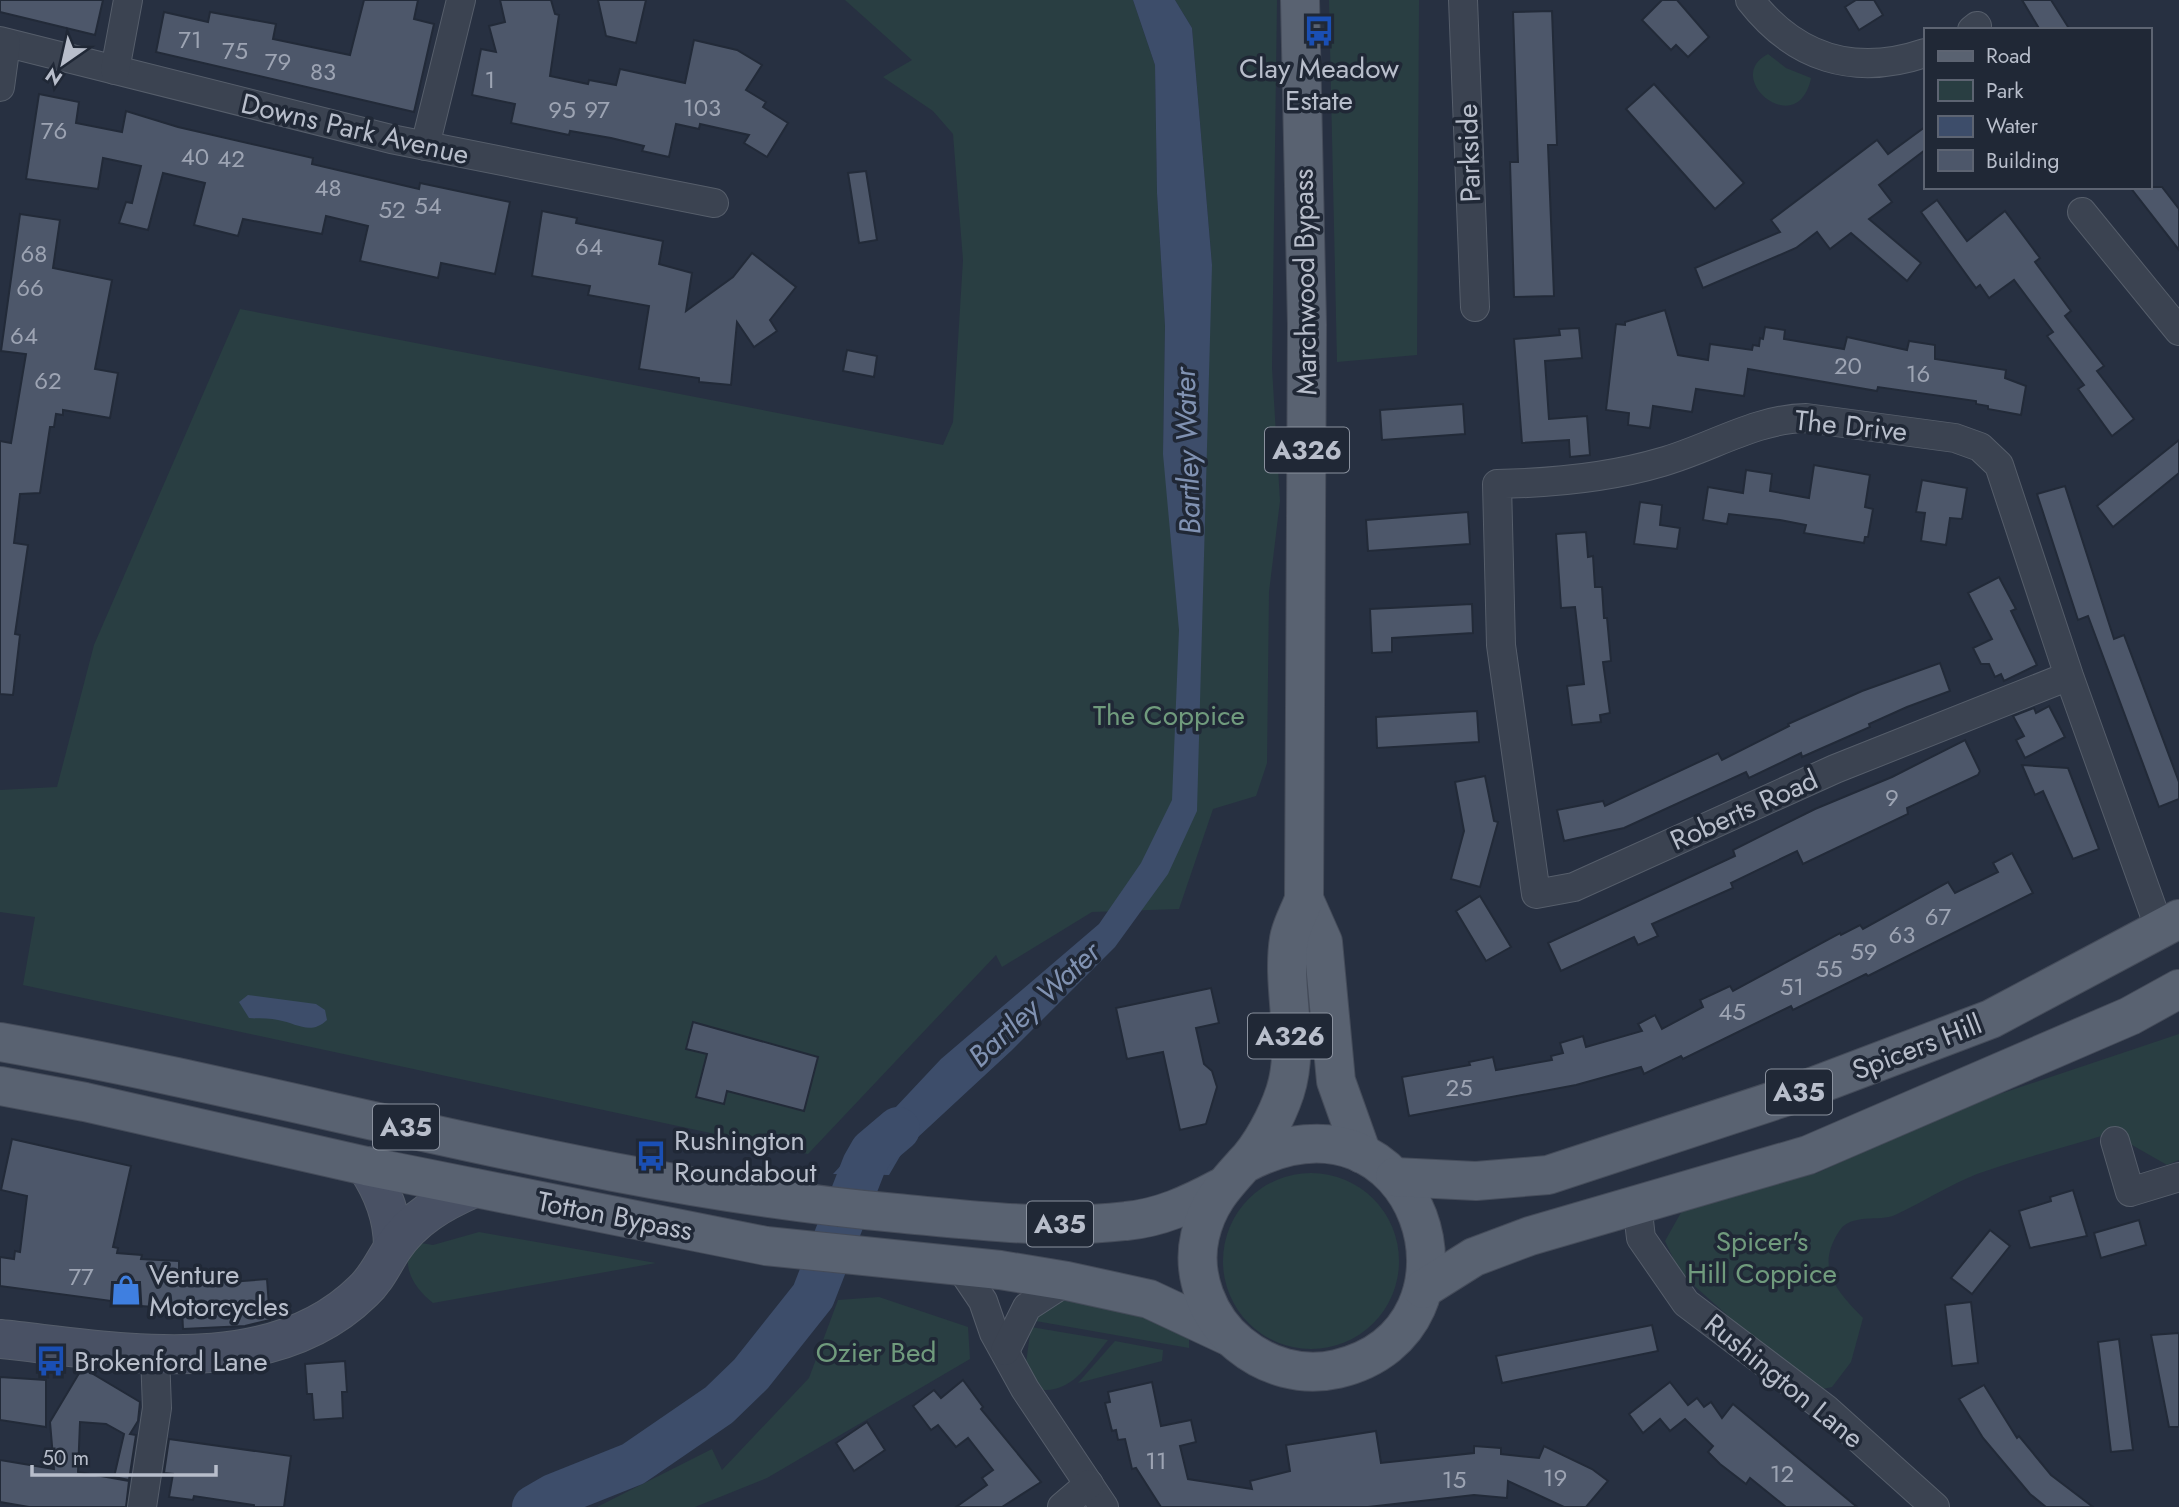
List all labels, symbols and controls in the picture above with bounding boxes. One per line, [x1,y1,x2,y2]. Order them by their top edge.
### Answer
bus stop icon: Clay Meadow Estate [1302,14,1336,48]
house number: 71 [178,22,202,57]
north arrow [28,28,98,98]
legend [1924,28,2151,189]
house number: 75 [222,33,248,68]
text: Road [1986,41,2031,71]
house number: 79 [265,44,291,79]
place label: Clay Meadow Estate [1239,48,1399,121]
house number: 83 [310,54,336,89]
text: N [40,61,68,92]
house number: 1 [485,62,495,97]
text: Park [1986,76,2024,106]
street label: Downs Park Avenue [237,83,473,175]
house number: 103 [683,90,721,125]
house number: 95 [548,92,576,127]
house number: 97 [584,92,610,127]
street label: Parkside [1447,103,1491,203]
text: Water [1986,111,2039,141]
house number: 76 [41,113,67,148]
house number: 40 [181,139,209,174]
house number: 42 [217,141,245,176]
text: Building [1986,146,2059,176]
street label: Marchwood Bypass [1283,168,1327,396]
house number: 48 [314,170,342,205]
house number: 54 [414,188,442,223]
house number: 52 [378,192,406,227]
house number: 64 [575,229,603,264]
house number: 68 [21,236,47,271]
house number: 66 [16,270,44,305]
house number: 64 [10,318,38,353]
house number: 20 [1834,348,1862,383]
house number: 16 [1906,356,1930,391]
house number: 62 [34,363,62,398]
water label: Bartley Water [1163,365,1211,535]
street label: The Drive [1793,400,1909,452]
road number: A326 [1265,428,1349,472]
park label: The Coppice [1093,695,1245,736]
street label: Roberts Road [1664,759,1824,861]
house number: 9 [1885,780,1899,815]
house number: 67 [1925,899,1952,934]
house number: 63 [1889,917,1915,952]
water label: Bartley Water [958,930,1111,1077]
house number: 59 [1850,934,1878,969]
house number: 55 [1815,951,1843,986]
house number: 51 [1780,969,1804,1004]
house number: 45 [1718,994,1746,1029]
street label: Spicers Hill [1846,1004,1988,1090]
road number: A326 [1248,1014,1332,1058]
house number: 25 [1445,1070,1473,1105]
road number: A35 [1766,1070,1832,1114]
road number: A35 [373,1104,439,1150]
place label: Rushington Roundabout [674,1120,817,1193]
bus stop icon: Rushington Roundabout [634,1139,668,1173]
street label: Totton Bypass [534,1181,696,1251]
road number: A35 [1027,1202,1093,1246]
park label: Spicer's Hill Coppice [1687,1221,1837,1294]
place label: Venture Motorcycles [149,1254,289,1327]
house number: 77 [68,1259,94,1294]
shop icon: Venture Motorcycles [109,1273,143,1307]
street label: Rushington Lane [1695,1304,1873,1458]
park label: Ozier Bed [816,1332,936,1373]
place label: Brokenford Lane [74,1341,268,1382]
bus stop icon: Brokenford Lane [34,1344,68,1378]
scale bar [32,1434,215,1478]
text: 50 m [42,1443,89,1473]
house number: 11 [1145,1443,1167,1478]
house number: 12 [1770,1456,1794,1491]
house number: 19 [1543,1460,1567,1495]
house number: 15 [1442,1462,1466,1497]

